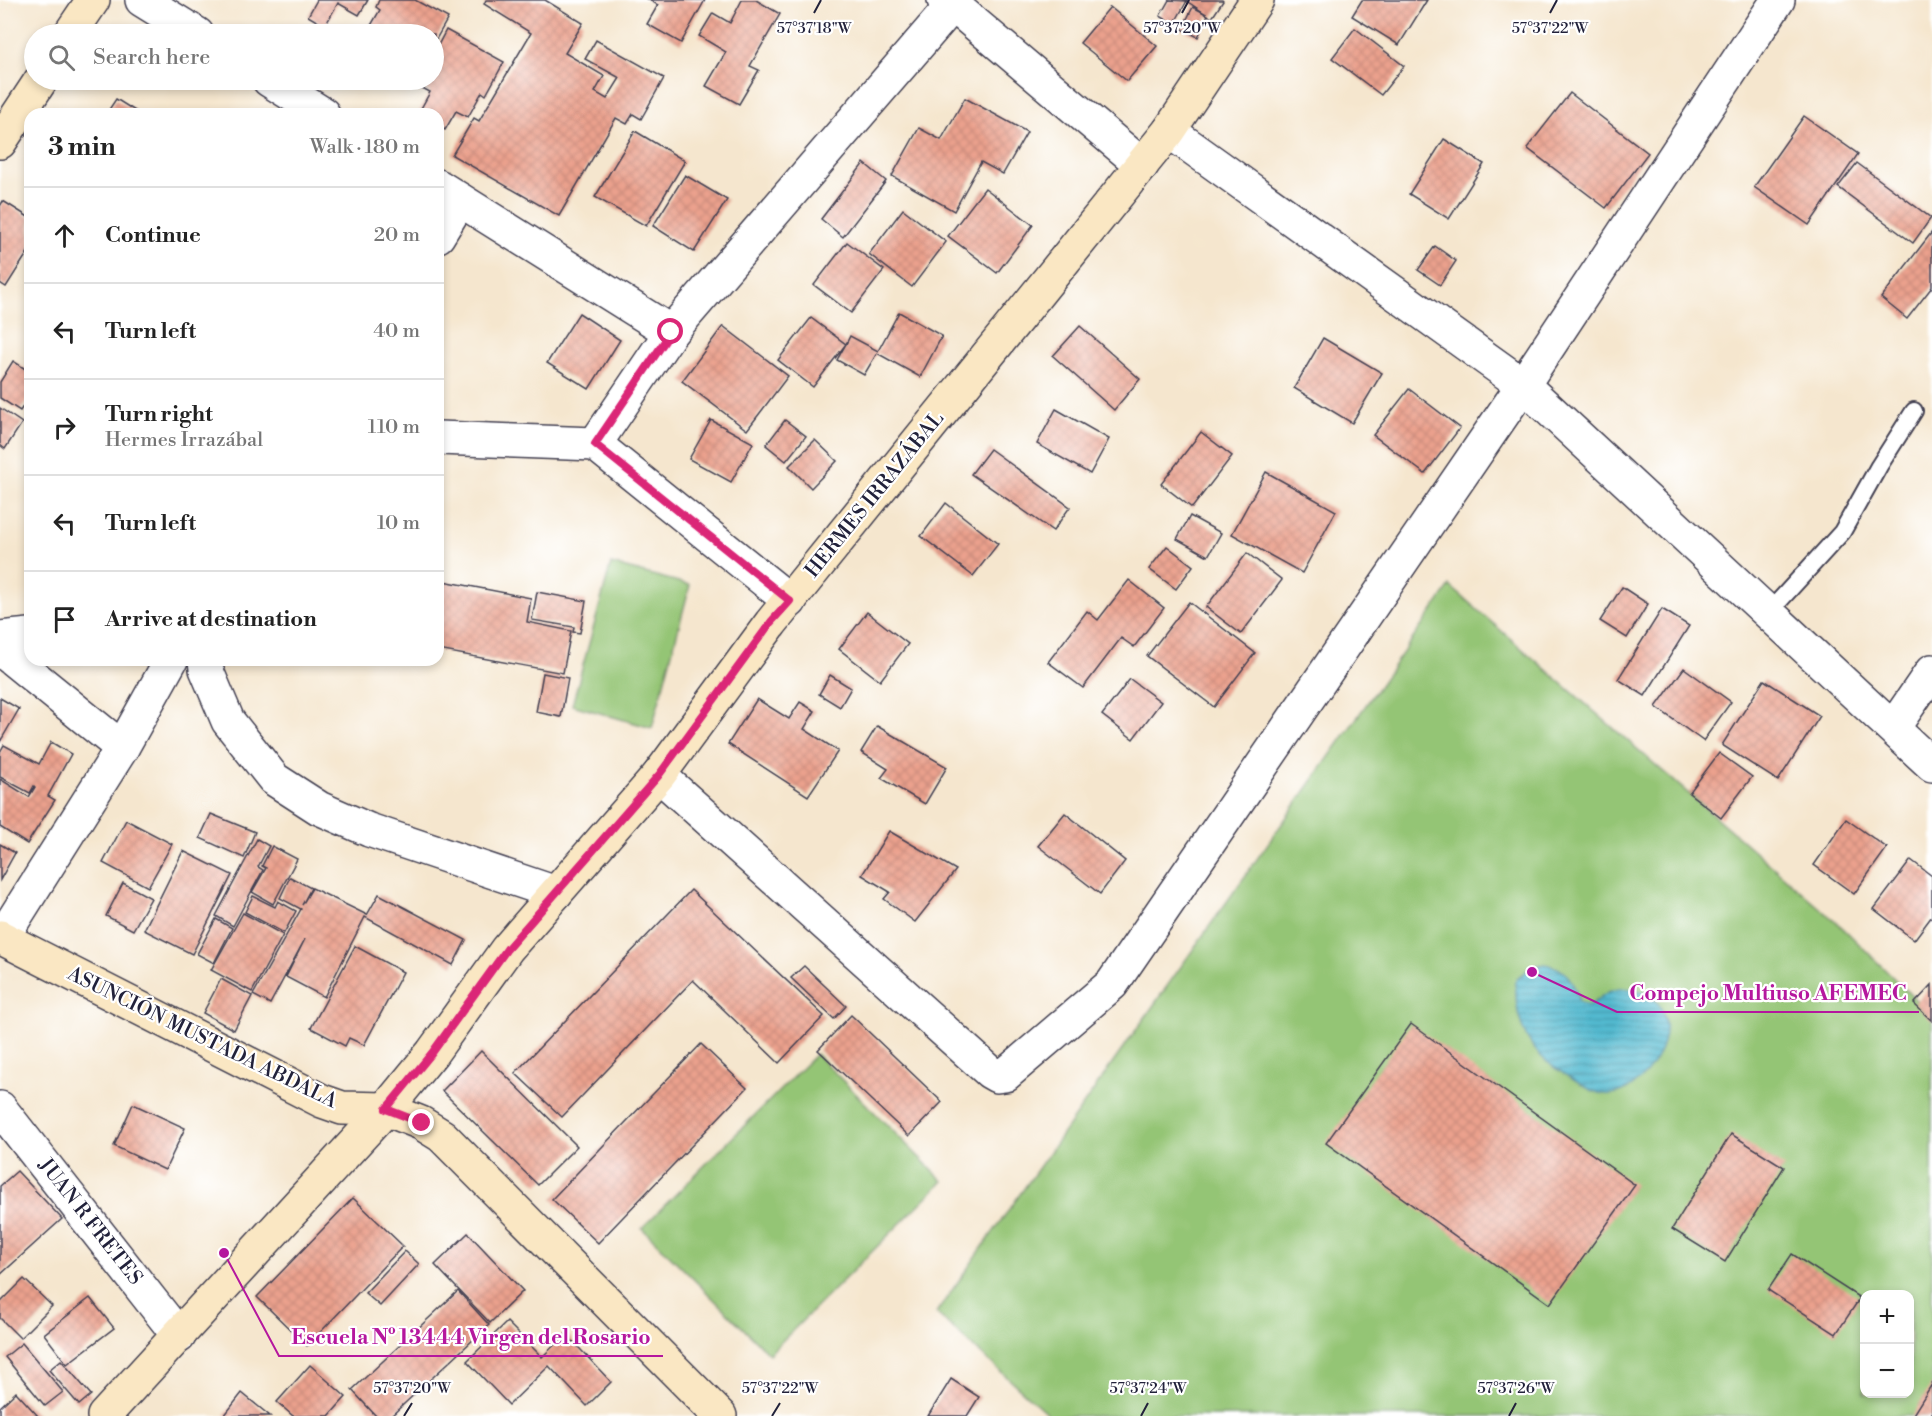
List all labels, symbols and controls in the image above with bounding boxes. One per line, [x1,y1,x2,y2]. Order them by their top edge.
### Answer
text: 57°37'18"W [777,19,852,38]
text: 57°37'20"W [1143,19,1221,38]
text: 57°37'22"W [1512,19,1589,38]
search box [24,24,444,90]
icon: search [45,41,78,74]
text: Search here [93,44,210,71]
text: 3 min [48,131,116,163]
text: Walk · 180 m [310,135,420,160]
icon: ahead [48,219,81,252]
text: Continue [105,222,201,249]
text: 20 m [374,223,420,248]
icon: left [48,315,81,348]
text: Turn left [105,318,196,345]
route start [657,318,683,344]
text: 40 m [373,319,420,344]
text: Turn right [105,401,213,428]
street label: HERMES IRRAZÁBAL [799,406,950,583]
icon: right [48,411,81,444]
text: 110 m [368,415,420,440]
text: Hermes Irrazábal [105,428,263,453]
icon: left [48,507,81,540]
text: Turn left [105,510,196,537]
text: 10 m [377,511,420,536]
icon: arrive [48,603,81,636]
text: Arrive at destination [105,606,317,633]
street label: ASUNCIÓN MUSTADA ABDALA [62,960,343,1115]
callout: Compejo Multiuso AFEMEC [1617,973,1919,1012]
text: Compejo Multiuso AFEMEC [1629,981,1907,1007]
route end [408,1109,434,1135]
street label: JUAN R FRETES [32,1153,147,1290]
map controls [1860,1290,1914,1398]
button: + [1860,1290,1914,1344]
callout: Escuela Nº 13444 Virgen del Rosario [279,1317,663,1356]
text: Escuela Nº 13444 Virgen del Rosario [291,1325,651,1351]
button: − [1860,1344,1914,1398]
text: 57°37'20"W [373,1379,451,1398]
text: 57°37'22"W [742,1379,819,1398]
text: 57°37'24"W [1110,1379,1187,1398]
text: 57°37'26"W [1478,1379,1555,1398]

